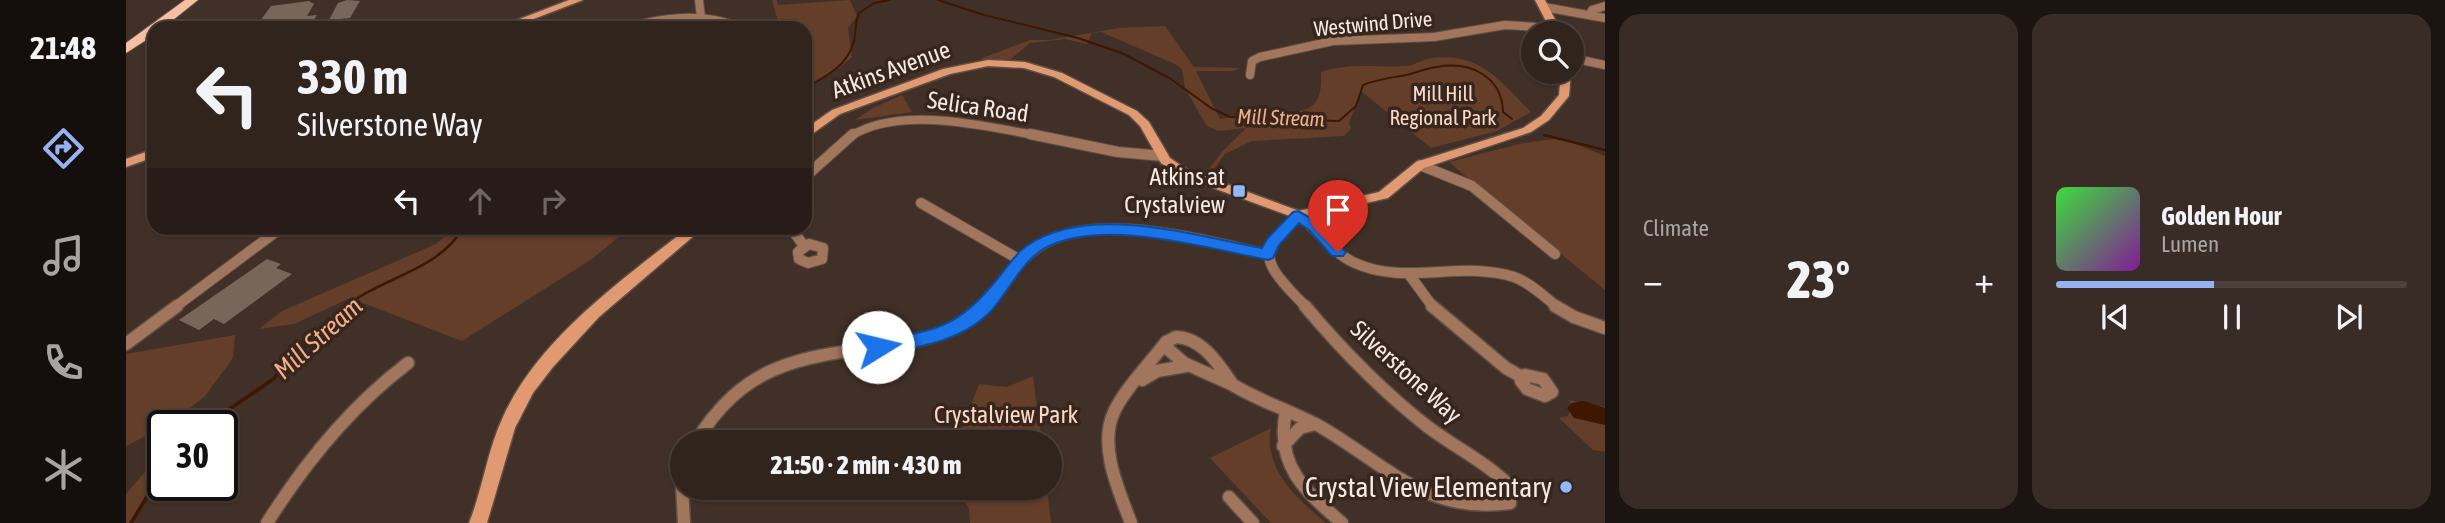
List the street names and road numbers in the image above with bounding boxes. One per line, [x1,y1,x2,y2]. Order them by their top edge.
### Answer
street label: Westwind Drive [1313,6,1433,40]
street label: Atkins Avenue [828,36,954,103]
street label: Selica Road [926,86,1030,127]
street label: Silverstone Way [1346,315,1467,428]

